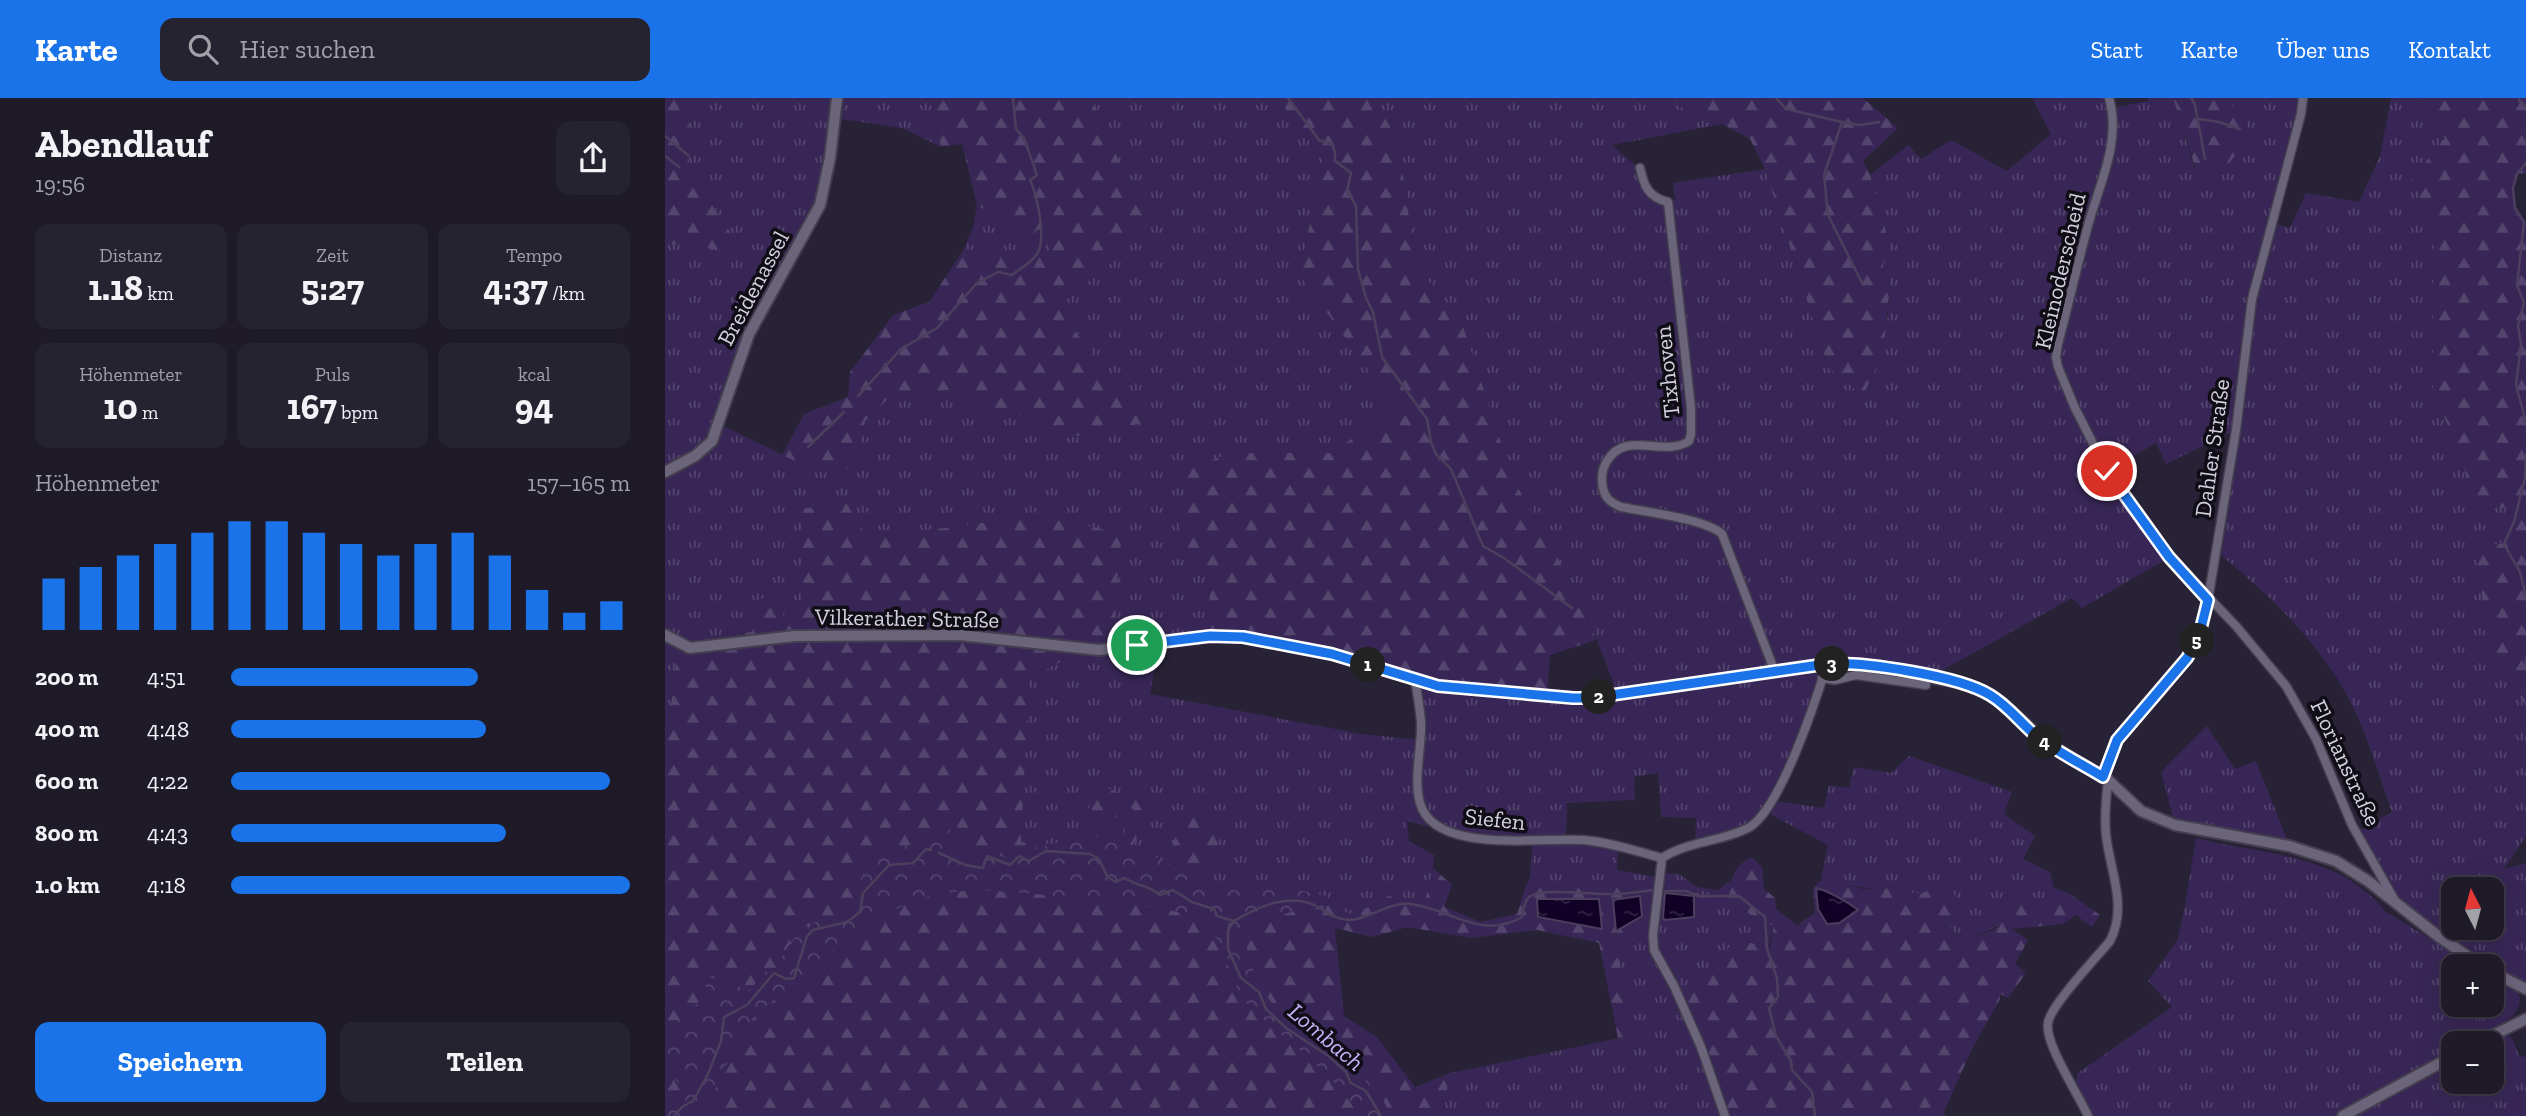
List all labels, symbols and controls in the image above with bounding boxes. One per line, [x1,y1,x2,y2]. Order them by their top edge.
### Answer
search box [160,18,650,81]
text: Karte [35,30,118,69]
icon: search [184,30,222,68]
text: Hier suchen [240,33,375,65]
text: Start [2090,35,2143,64]
text: Karte [2181,35,2238,64]
text: Über uns [2276,35,2370,64]
text: Kontakt [2408,35,2491,64]
text: Abendlauf [35,121,210,167]
button: share [556,121,630,195]
text: 19:56 [35,170,85,198]
street label: Kleinoderscheid [2028,190,2092,352]
street label: Breidenassel [711,226,795,350]
text: Distanz [99,244,162,267]
text: Zeit [316,244,349,267]
text: Tempo [506,244,562,267]
text: 1.18 [88,267,143,309]
text: 5:27 [301,267,364,309]
text: 4:37 [483,267,548,309]
text: km [143,282,174,305]
text: /km [548,282,585,305]
street label: Tixhoven [1648,325,1686,419]
text: Höhenmeter [79,363,183,386]
text: Puls [315,363,350,386]
text: kcal [518,363,550,386]
street label: Dahler Straße [2188,377,2236,519]
text: 10 [103,386,138,428]
text: 167 [287,386,337,428]
text: 94 [515,386,554,428]
text: m [138,401,158,424]
text: bpm [337,401,378,424]
pin [2077,441,2137,501]
icon: check [2088,452,2126,490]
text: Höhenmeter [35,469,160,497]
text: 157–165 m [527,469,630,497]
street label: Vilkerather Straße [814,602,999,634]
pin [1107,615,1167,675]
pin: 5 [2179,624,2215,658]
icon: arrive [1118,626,1156,664]
text: 5 [2192,629,2201,652]
pin: 3 [1815,646,1849,682]
pin: 1 [1351,648,1385,682]
text: 3 [1826,652,1837,675]
text: 1 [1364,653,1371,676]
text: 200 m [35,663,98,691]
text: 4:51 [147,663,185,691]
pin: 2 [1581,680,1616,714]
text: 2 [1593,685,1604,708]
street label: Florianstraße [2305,695,2387,831]
text: 400 m [35,715,99,743]
text: 4:48 [147,715,189,743]
pin: 4 [2027,724,2063,760]
text: 4 [2039,730,2050,753]
text: 600 m [35,767,98,795]
text: 4:22 [147,767,188,795]
street label: Siefen [1463,802,1527,836]
text: 800 m [35,819,98,847]
text: 4:43 [147,819,188,847]
text: 1.0 km [35,871,100,899]
text: 4:18 [147,871,186,899]
north arrow [2441,877,2504,940]
map controls [2441,877,2504,1094]
button: + [2441,954,2504,1017]
water label: Lombach [1283,997,1370,1077]
button: Speichern [35,1022,326,1102]
button: Teilen [340,1022,630,1102]
button: − [2441,1031,2504,1094]

